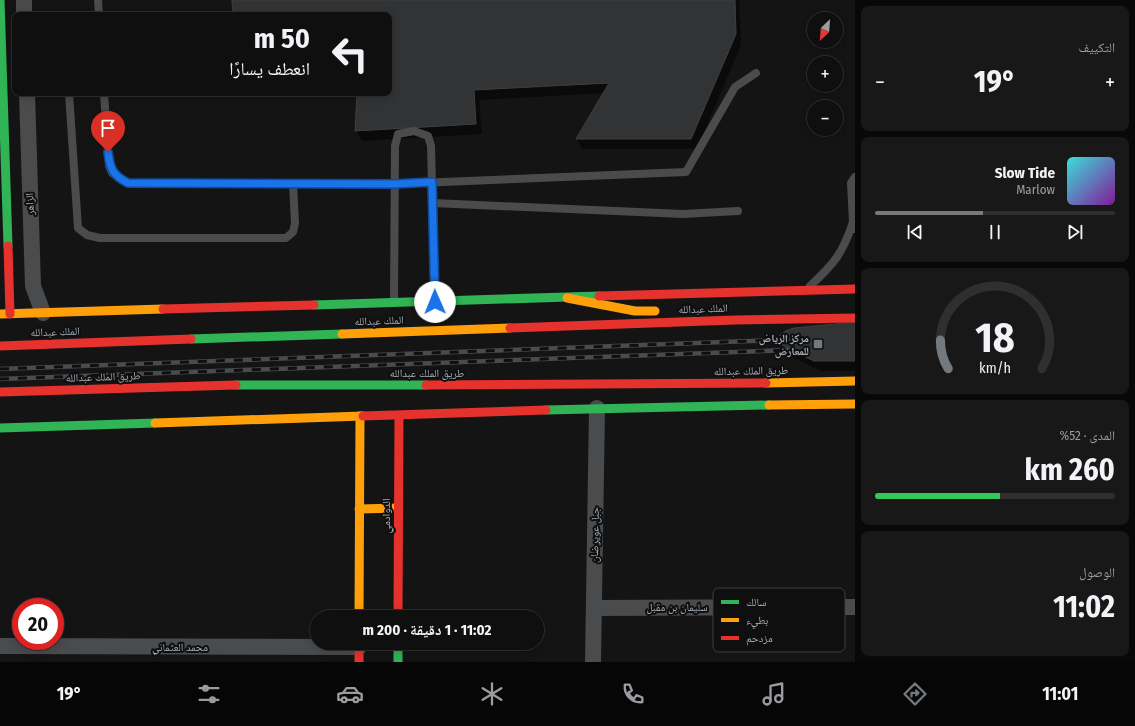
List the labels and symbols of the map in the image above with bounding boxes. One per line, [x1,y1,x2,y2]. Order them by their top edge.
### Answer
north arrow [807,12,843,48]
pin [91,111,125,152]
street label: الزاهر [23,193,37,216]
position arrow [414,281,456,323]
street label: الملك عبدالله [678,302,728,316]
street label: الملك عبدالله [354,314,404,328]
street label: الملك عبدالله [30,325,80,339]
place label: مركز الرياض للمعارض [759,332,809,359]
marker: مركز الرياض للمعارض [812,338,824,350]
street label: طريق الملك عبدالله [714,364,788,378]
street label: طريق الملك عبدالله [390,367,464,380]
street label: طريق الملك عبدالله [65,369,141,385]
street label: الدوادمي [380,498,394,534]
street label: جبل عويرضان [588,507,602,563]
legend [713,588,845,652]
text: سالك [746,596,766,609]
speed limit sign: 20 [12,598,64,650]
street label: سليمان بن مقبل [646,601,708,614]
text: بطيء [746,614,768,629]
text: مزدحم [746,632,773,646]
street label: محمد العثماني [152,641,208,655]

